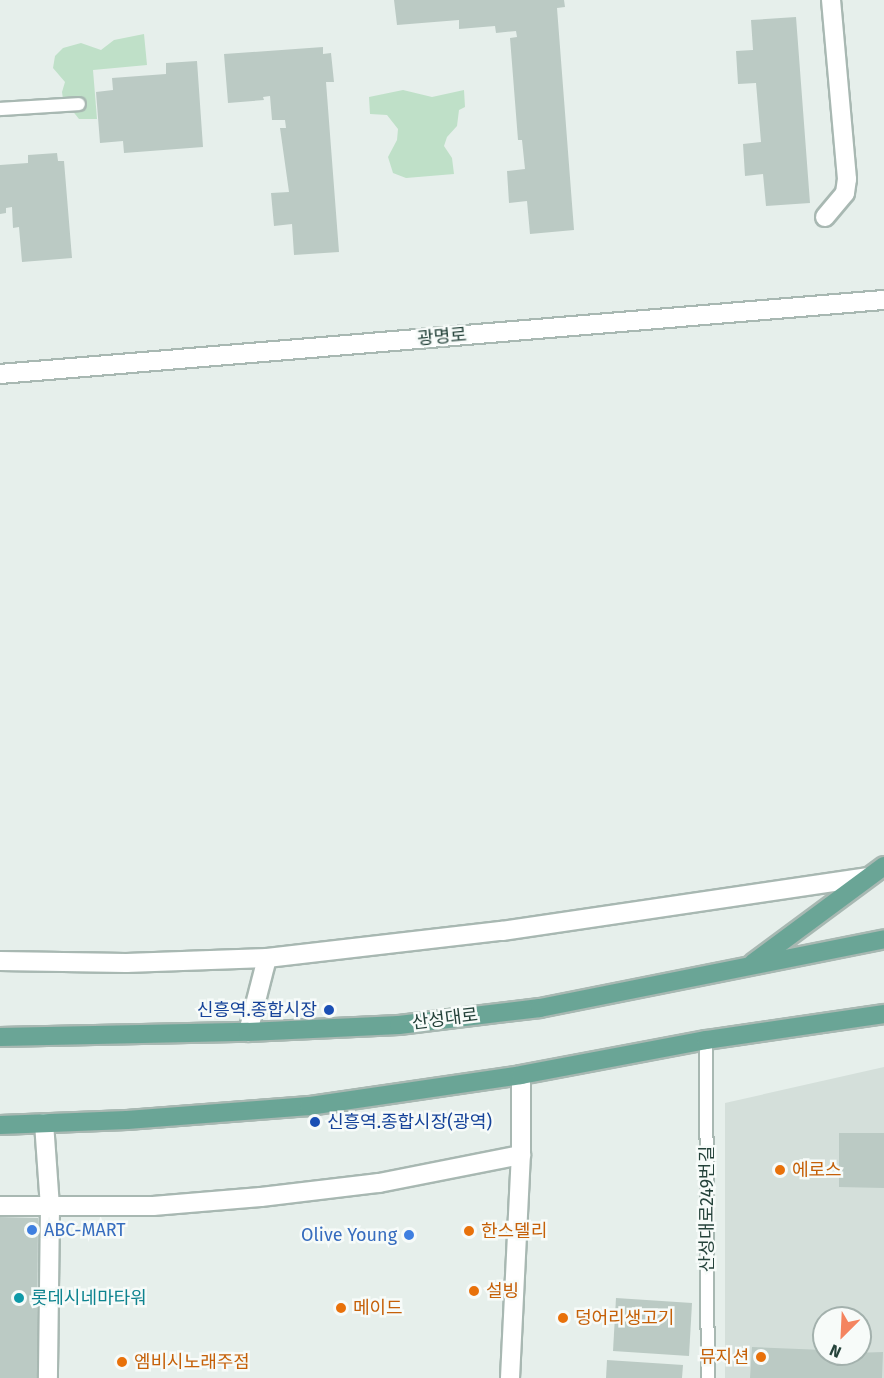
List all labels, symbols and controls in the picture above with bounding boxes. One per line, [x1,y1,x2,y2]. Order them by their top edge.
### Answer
street label: 광명로 [416,324,468,350]
place label: 신흥역.종합시장 [197,999,317,1021]
marker: 신흥역.종합시장 [322,1003,336,1017]
street label: 산성대로 [411,1004,479,1034]
place label: 신흥역.종합시장(광역) [327,1111,492,1133]
marker: 신흥역.종합시장(광역) [308,1115,322,1129]
street label: 산성대로249번길 [696,1146,718,1272]
place label: 에로스 [792,1159,842,1181]
marker: 에로스 [773,1163,787,1177]
place label: ABC-MART [44,1219,126,1241]
place label: 한스델리 [481,1220,547,1242]
marker: ABC-MART [25,1223,39,1237]
place label: Olive Young [301,1224,397,1246]
marker: 한스델리 [462,1224,476,1238]
marker: Olive Young [402,1228,416,1242]
place label: 설빙 [486,1280,519,1302]
marker: 설빙 [467,1284,481,1298]
place label: 롯데시네마타워 [31,1287,147,1309]
marker: 롯데시네마타워 [12,1291,26,1305]
place label: 메이드 [353,1297,403,1319]
marker: 메이드 [334,1301,348,1315]
north arrow [812,1306,872,1366]
place label: 덩어리생고기 [575,1307,674,1329]
marker: 덩어리생고기 [556,1311,570,1325]
text: N [827,1340,844,1362]
place label: 뮤지션 [699,1346,749,1368]
marker: 뮤지션 [754,1350,768,1364]
place label: 엠비시노래주점 [134,1351,250,1373]
marker: 엠비시노래주점 [115,1355,129,1369]

